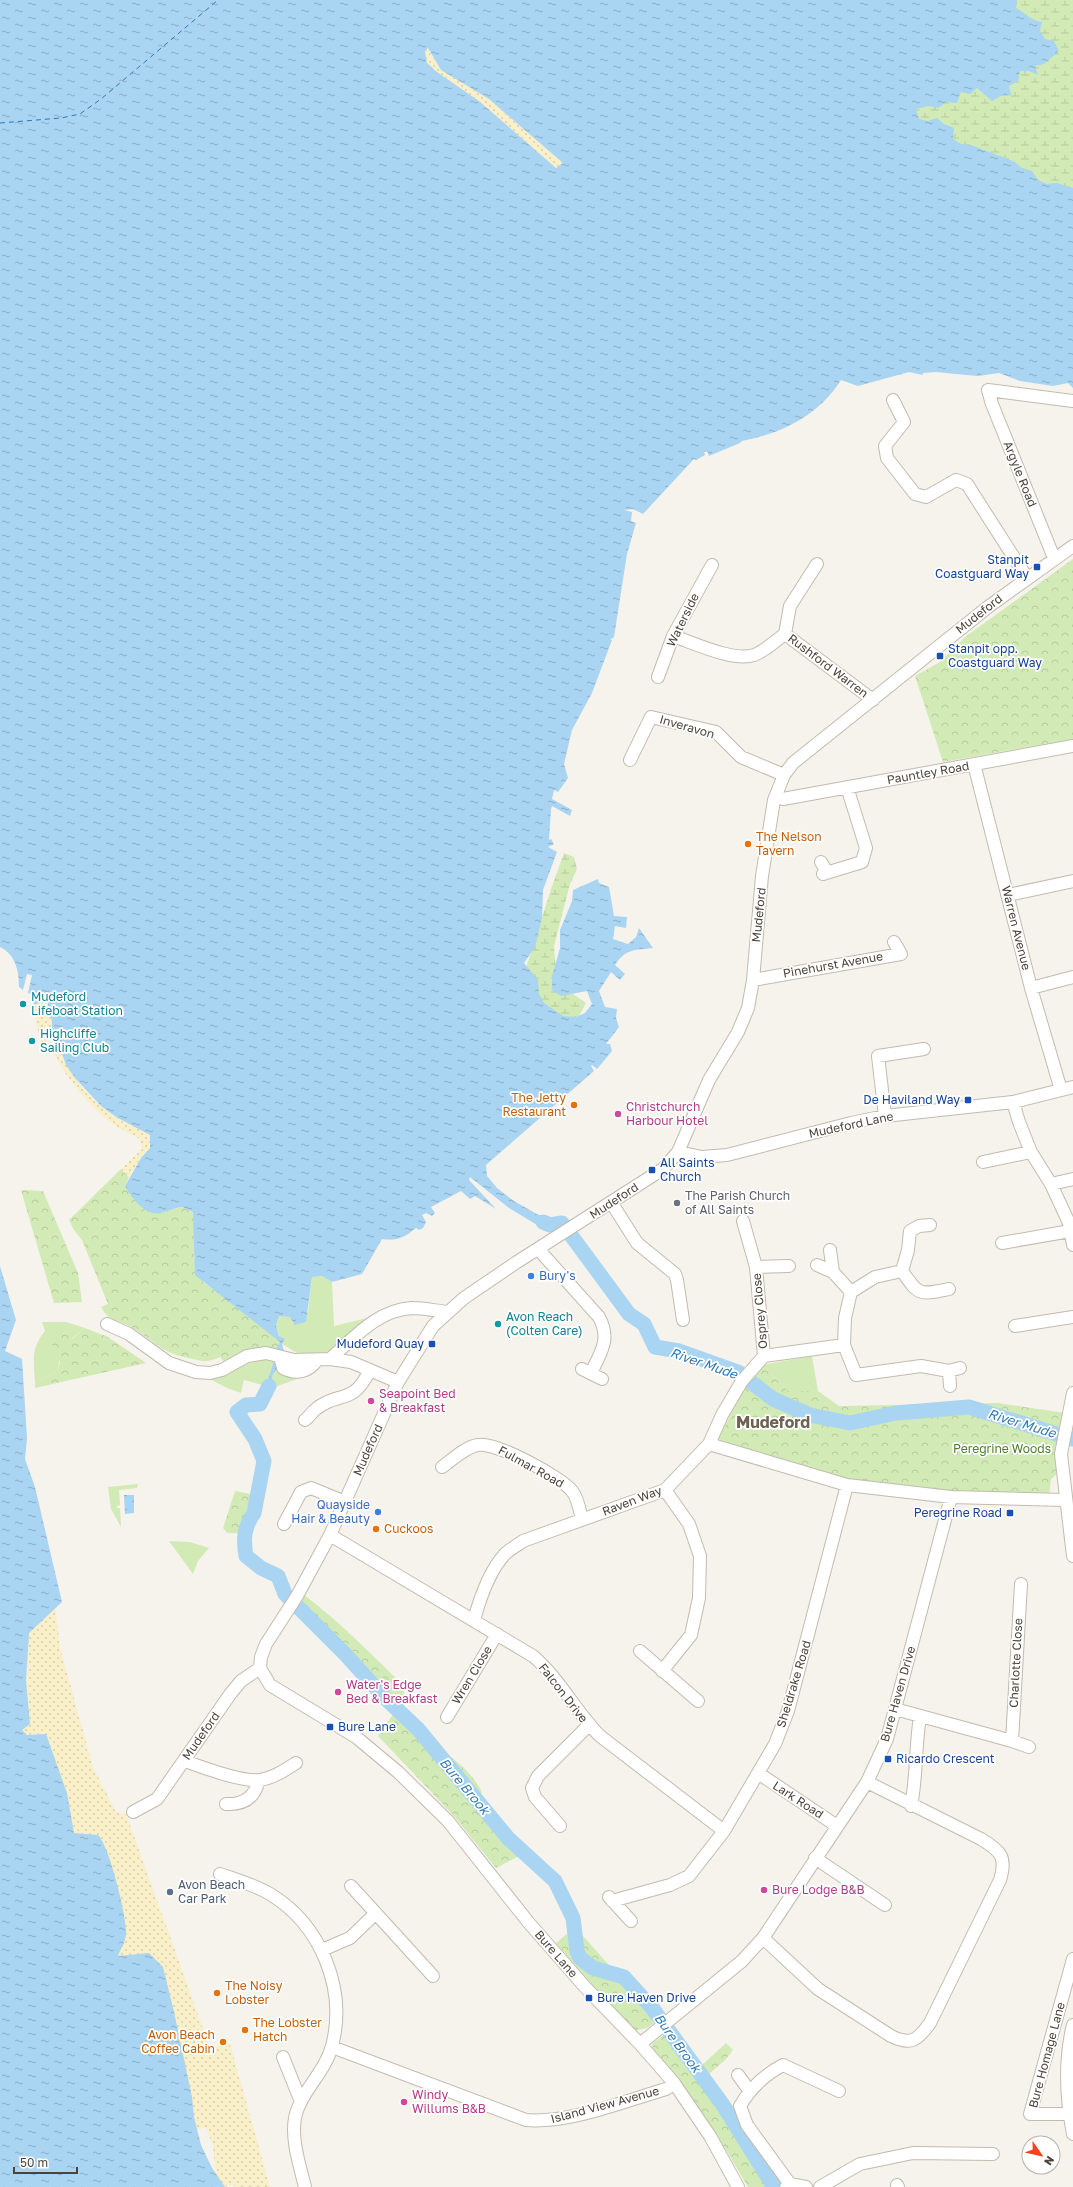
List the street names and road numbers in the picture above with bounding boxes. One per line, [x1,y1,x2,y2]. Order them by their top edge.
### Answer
street label: Argyle Road [1000,439,1040,509]
street label: Waterside [663,590,702,649]
street label: Mudeford [952,591,1005,637]
street label: Rushford Warren [785,631,871,701]
street label: Inveravon [658,712,716,742]
street label: Pauntley Road [886,758,970,787]
street label: Warren Avenue [999,884,1034,972]
street label: Mudeford [748,887,769,943]
street label: Pinehurst Avenue [782,948,884,981]
street label: Mudeford Lane [807,1108,895,1141]
street label: Mudeford [586,1179,641,1222]
street label: Osprey Close [749,1272,770,1350]
street label: Mudeford [349,1422,386,1478]
street label: Fulmar Road [496,1442,567,1491]
street label: Raven Way [600,1482,664,1519]
street label: Charlotte Close [1006,1618,1025,1708]
street label: Sheldrake Road [773,1638,814,1729]
street label: Wren Close [448,1643,495,1707]
street label: Bure Haven Drive [877,1644,918,1744]
street label: Falcon Drive [536,1660,591,1725]
street label: Mudeford [179,1709,223,1763]
street label: Lark Road [770,1778,827,1822]
street label: Bure Lane [532,1927,581,1980]
street label: Bure Homage Lane [1025,2000,1068,2109]
street label: Island View Avenue [549,2083,661,2126]

